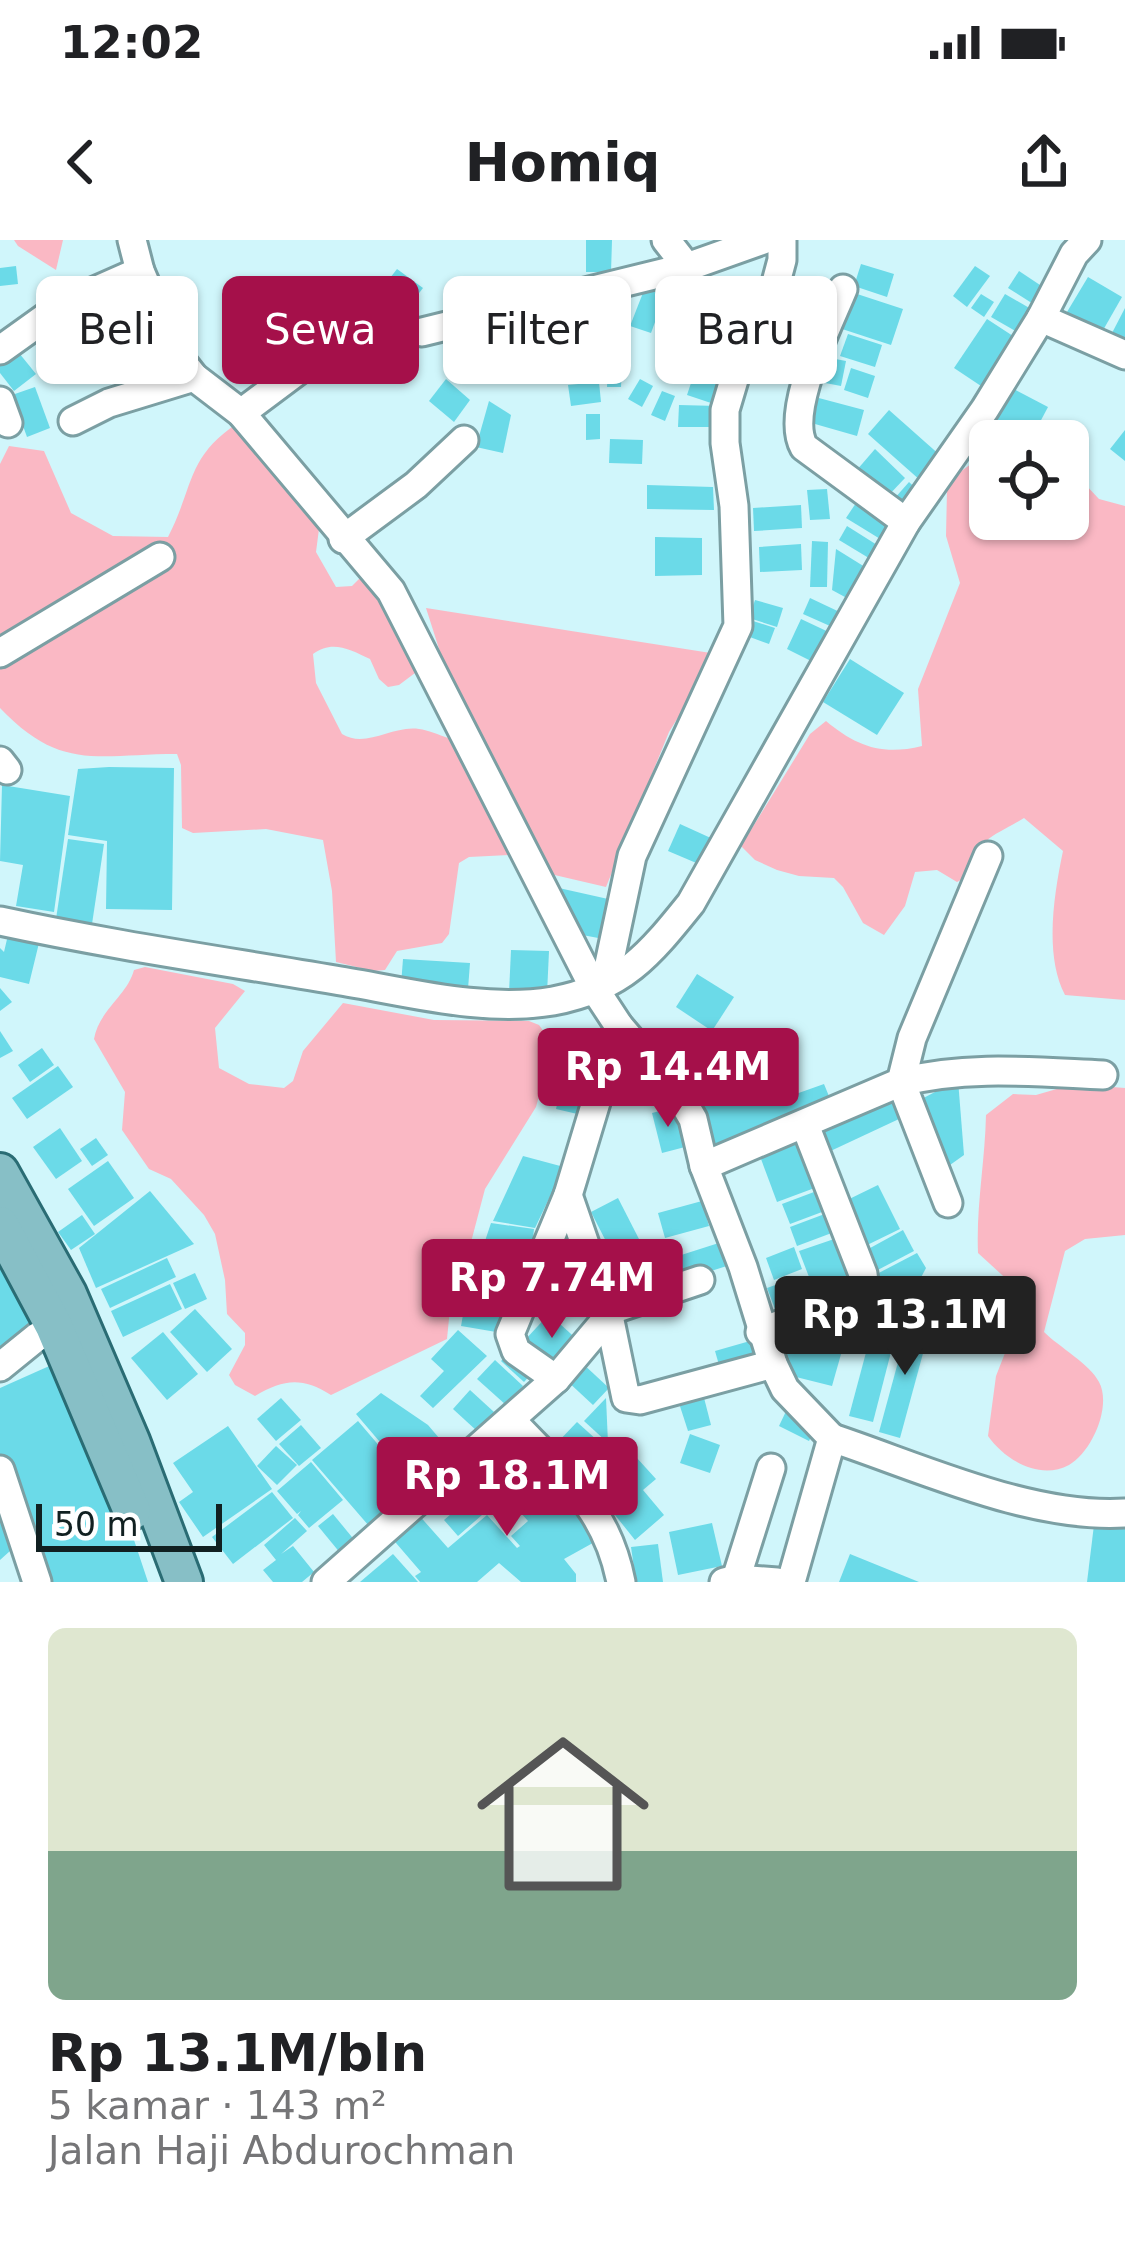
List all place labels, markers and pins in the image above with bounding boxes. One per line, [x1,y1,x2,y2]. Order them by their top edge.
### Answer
pin: Rp 14.4M [544,1028,792,1130]
pin: Rp 7.74M [428,1239,676,1341]
pin: Rp 13.1M [781,1276,1029,1378]
pin: Rp 18.1M [383,1437,631,1539]

